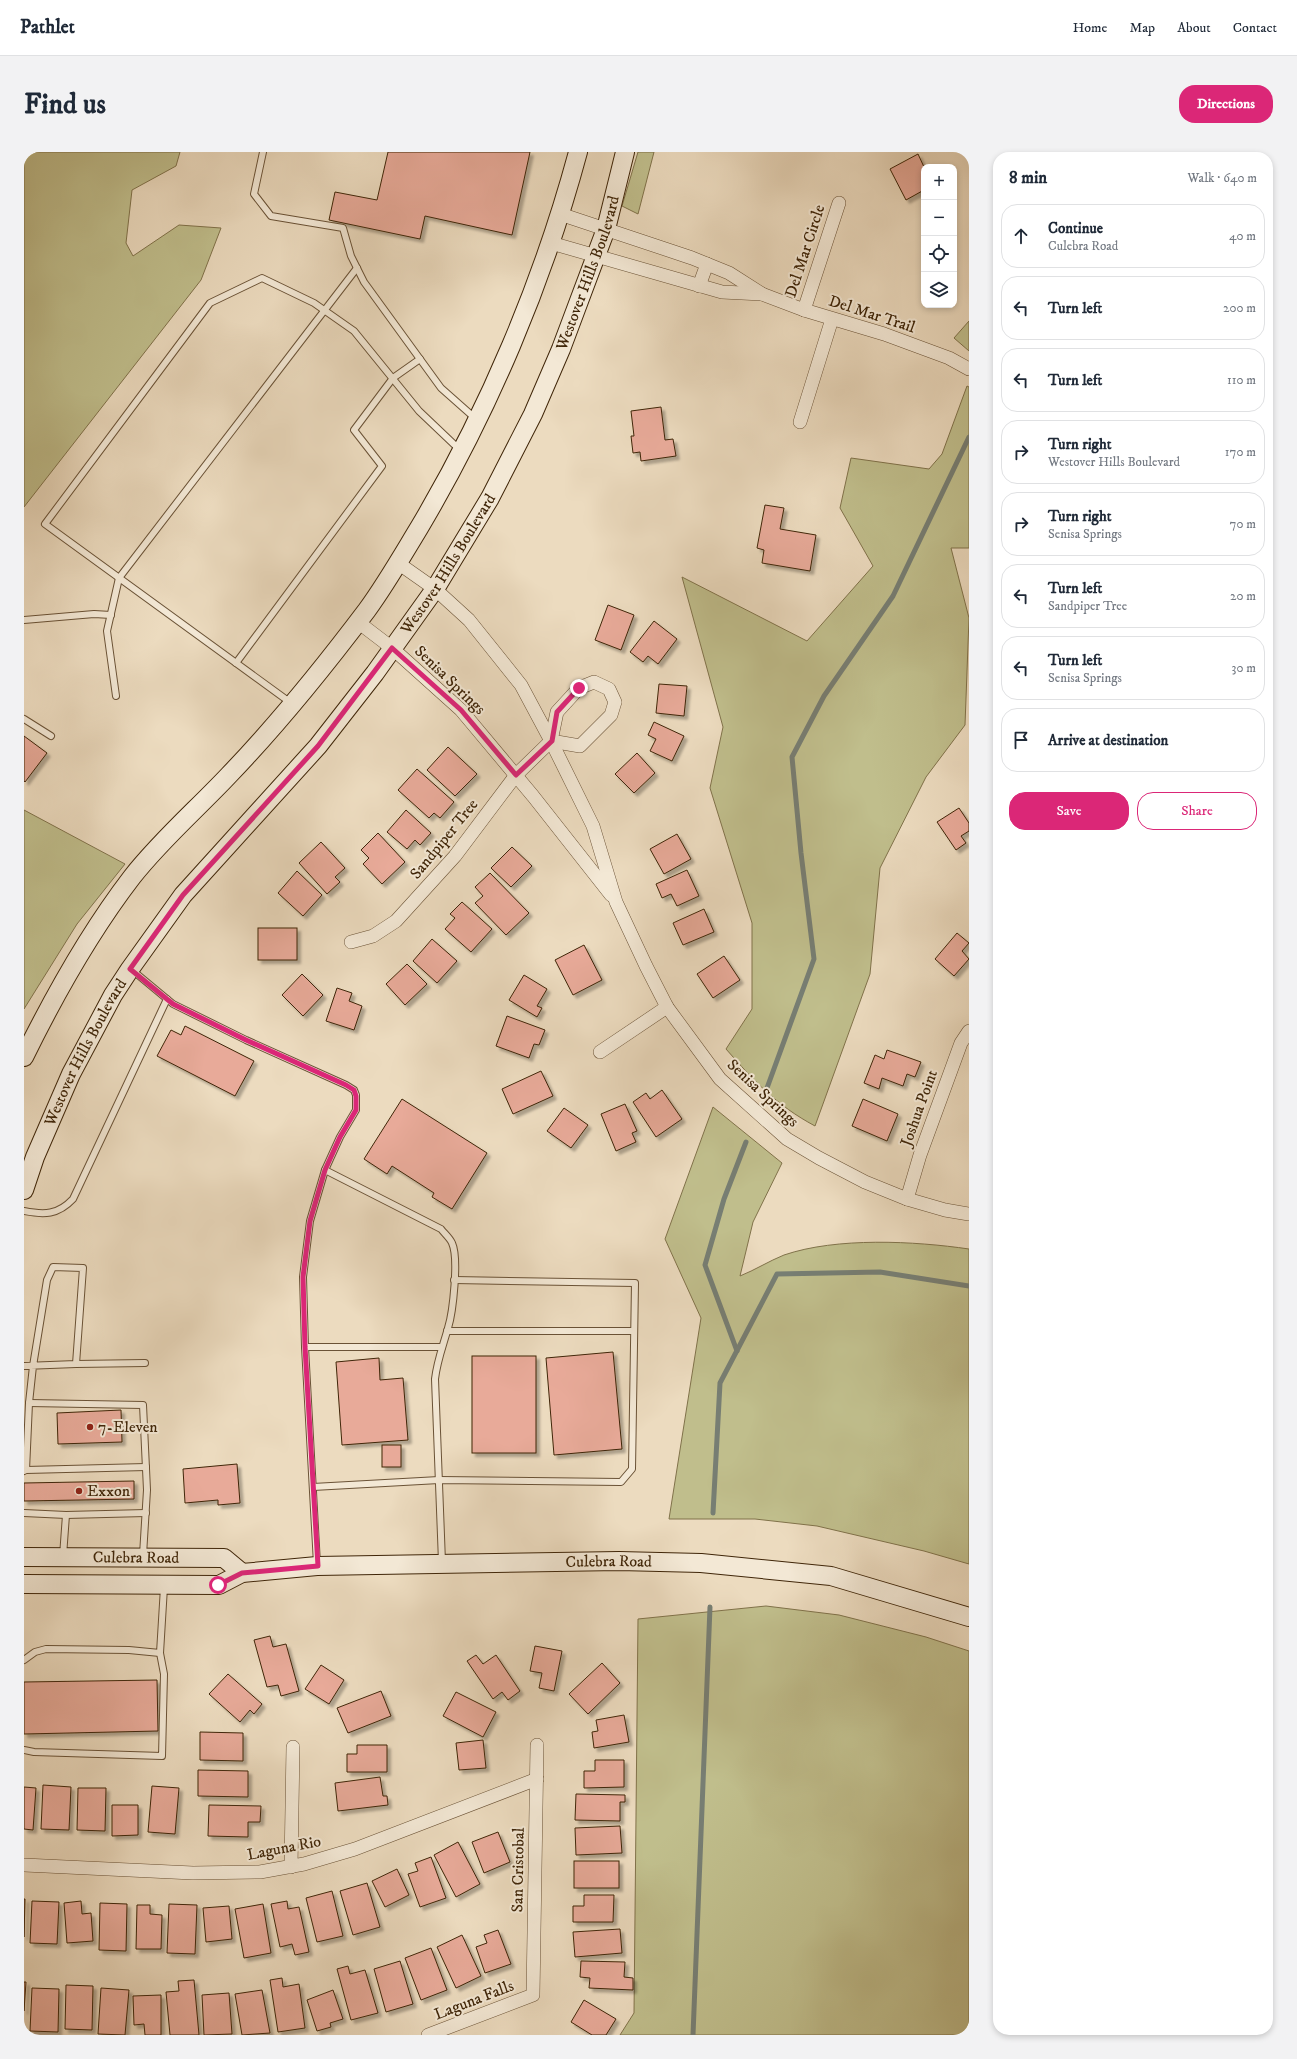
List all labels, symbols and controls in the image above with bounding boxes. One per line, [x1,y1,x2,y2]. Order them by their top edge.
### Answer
text: Pathlet [20,16,75,39]
text: Home [1073,19,1107,37]
text: Map [1129,19,1155,37]
text: About [1177,19,1211,37]
text: Contact [1233,19,1277,37]
button: Directions [1179,85,1273,123]
text: Find us [24,87,106,122]
map controls [921,164,957,308]
button: + [921,164,957,200]
text: 8 min [1009,167,1047,189]
text: Walk · 640 m [1187,170,1257,186]
street label: Westover Hills Boulevard [551,194,624,354]
button: − [921,200,957,236]
street label: Del Mar Circle [781,202,830,300]
text: Continue [1048,219,1103,238]
icon: ahead [1010,225,1032,247]
text: 40 m [1229,228,1256,244]
button: locate [921,236,957,272]
text: Culebra Road [1048,238,1118,254]
button: layers [921,272,957,308]
street label: Del Mar Trail [826,291,918,337]
icon: left [1010,297,1032,319]
text: Turn left [1048,299,1102,318]
text: 200 m [1223,300,1256,316]
icon: left [1010,369,1032,391]
text: Turn left [1048,371,1102,390]
text: 110 m [1227,372,1256,388]
text: Turn right [1048,435,1111,454]
icon: right [1010,441,1032,463]
text: 170 m [1225,444,1256,460]
text: Westover Hills Boulevard [1048,454,1180,470]
street label: Westover Hills Boulevard [395,490,500,639]
text: Turn right [1048,507,1111,526]
icon: right [1010,513,1032,535]
text: 70 m [1230,516,1256,532]
text: Senisa Springs [1048,526,1122,542]
text: Turn left [1048,579,1102,598]
icon: left [1010,585,1032,607]
text: 20 m [1230,588,1256,604]
text: Sandpiper Tree [1048,598,1127,614]
street label: Senisa Springs [410,641,490,719]
text: Turn left [1048,651,1102,670]
icon: left [1010,657,1032,679]
text: 30 m [1232,660,1256,676]
text: Senisa Springs [1048,670,1122,686]
route end [570,679,588,697]
icon: arrive [1010,729,1032,751]
text: Arrive at destination [1048,731,1168,750]
button: Save [1009,792,1129,830]
button: Share [1137,792,1257,830]
street label: Sandpiper Tree [406,795,483,883]
street label: Westover Hills Boulevard [39,975,131,1130]
street label: Senisa Springs [723,1055,803,1131]
street label: Joshua Point [895,1067,942,1151]
place label: 7-Eleven [98,1417,158,1437]
marker: 7-Eleven [85,1422,95,1432]
place label: Exxon [87,1481,131,1501]
marker: Exxon [74,1486,84,1496]
street label: Culebra Road [93,1547,179,1568]
street label: Culebra Road [565,1551,652,1572]
route start [209,1576,227,1594]
street label: San Cristobal [507,1827,529,1913]
street label: Laguna Rio [245,1831,323,1865]
street label: Laguna Falls [431,1976,517,2024]

